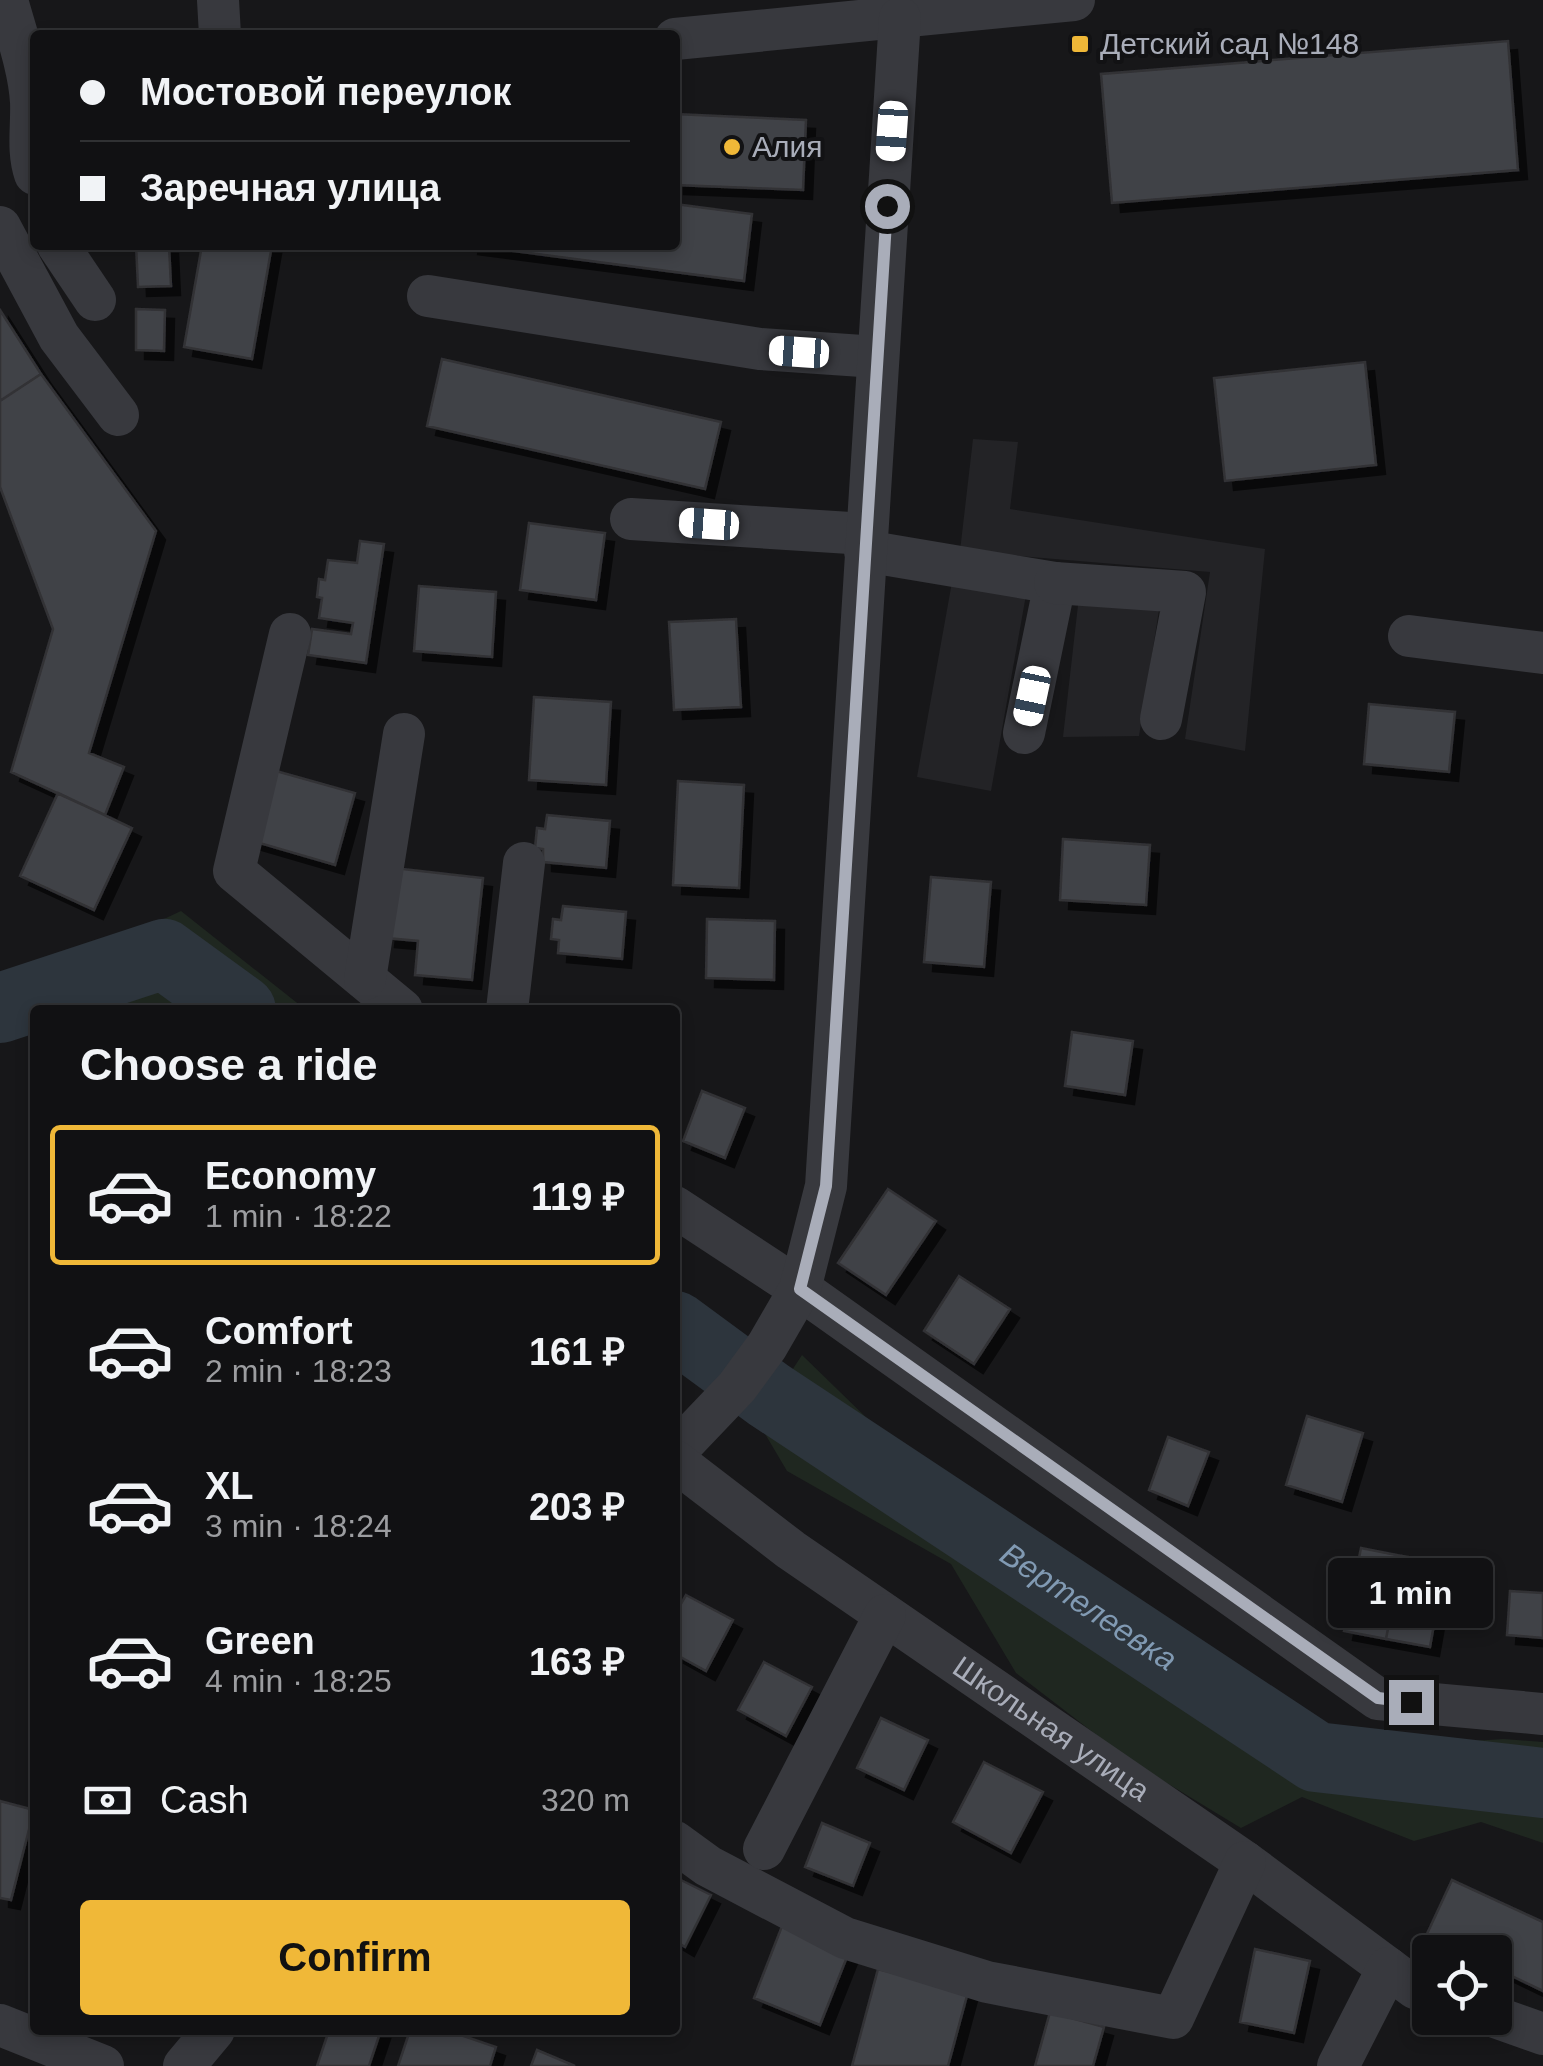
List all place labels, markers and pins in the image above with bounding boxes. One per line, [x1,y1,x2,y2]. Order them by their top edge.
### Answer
place label: Детский сад №148 [1100,27,1359,60]
marker: Детский сад №148 [1069,33,1091,55]
place label: Алия [752,130,823,163]
marker: Алия [721,136,743,158]

